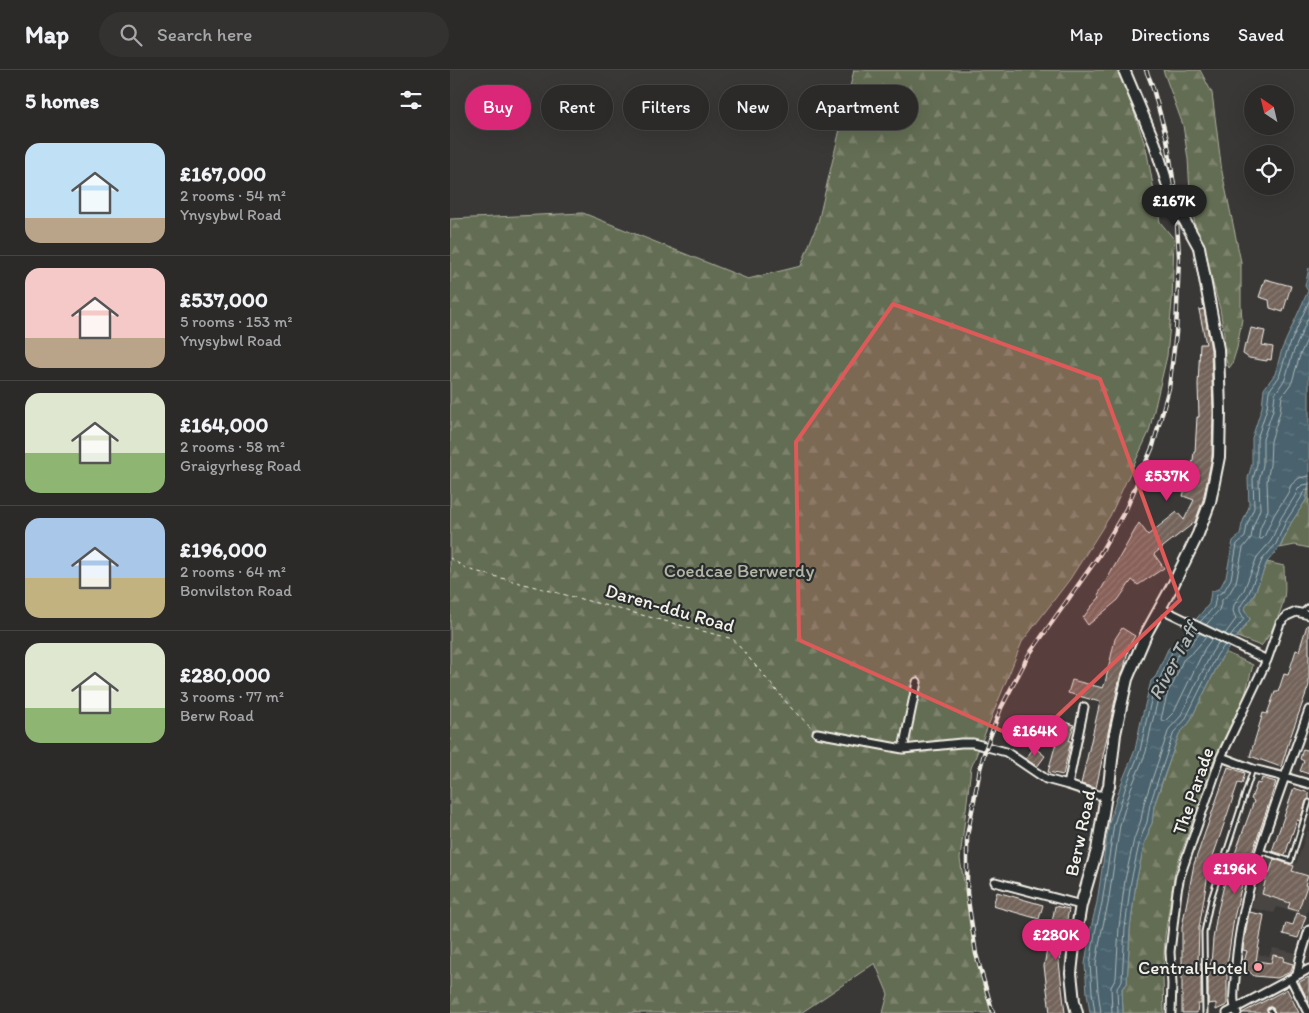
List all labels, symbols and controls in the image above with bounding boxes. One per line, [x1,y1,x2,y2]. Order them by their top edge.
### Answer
search box [99,12,449,57]
text: Map [25,20,69,49]
icon: search [117,21,145,49]
text: Search here [157,23,252,46]
text: Map [1070,24,1103,46]
text: Directions [1131,24,1210,46]
text: Saved [1238,24,1284,46]
chip: Buy [465,85,531,130]
chip: Rent [541,85,613,130]
chip: Filters [623,85,709,130]
chip: New [719,85,788,130]
chip: Apartment [798,85,918,130]
north arrow [1244,85,1294,135]
map controls [1244,85,1294,195]
icon: filters [397,86,425,114]
text: 5 homes [25,88,99,113]
button: locate [1244,145,1294,195]
text: £167,000 [180,161,266,186]
icon: home [65,163,125,223]
pin: £167K [1139,184,1209,227]
text: 2 rooms · 54 m² [180,186,286,205]
text: £167K [1153,191,1195,210]
text: Ynysybwl Road [180,205,281,224]
text: £537,000 [180,287,268,312]
icon: home [65,288,125,348]
text: 5 rooms · 153 m² [180,312,292,331]
text: Ynysybwl Road [180,331,281,350]
text: £164,000 [180,412,269,437]
icon: home [65,413,125,473]
text: 2 rooms · 58 m² [180,437,285,456]
text: Graigyrhesg Road [180,456,301,475]
pin: £537K [1132,460,1202,502]
text: £537K [1145,466,1189,485]
text: £196,000 [180,537,267,562]
icon: home [65,538,125,598]
park label: Coedcae Berwerdy [664,559,814,582]
text: 2 rooms · 64 m² [180,562,286,581]
street label: Daren-ddu Road [603,579,737,637]
text: Bonvilston Road [180,581,292,600]
water label: River Taff [1143,615,1205,704]
text: £280,000 [180,662,271,687]
icon: home [65,663,125,723]
text: 3 rooms · 77 m² [180,687,284,706]
text: Berw Road [180,706,254,725]
pin: £164K [1000,714,1070,757]
text: £164K [1013,721,1057,740]
street label: The Parade [1167,744,1219,838]
street label: Berw Road [1060,787,1101,878]
pin: £196K [1200,852,1270,895]
text: £196K [1213,859,1257,878]
pin: £280K [1021,918,1091,961]
text: £280K [1033,925,1079,944]
place label: Central Hotel [1138,956,1249,979]
marker: Central Hotel [1252,961,1264,973]

